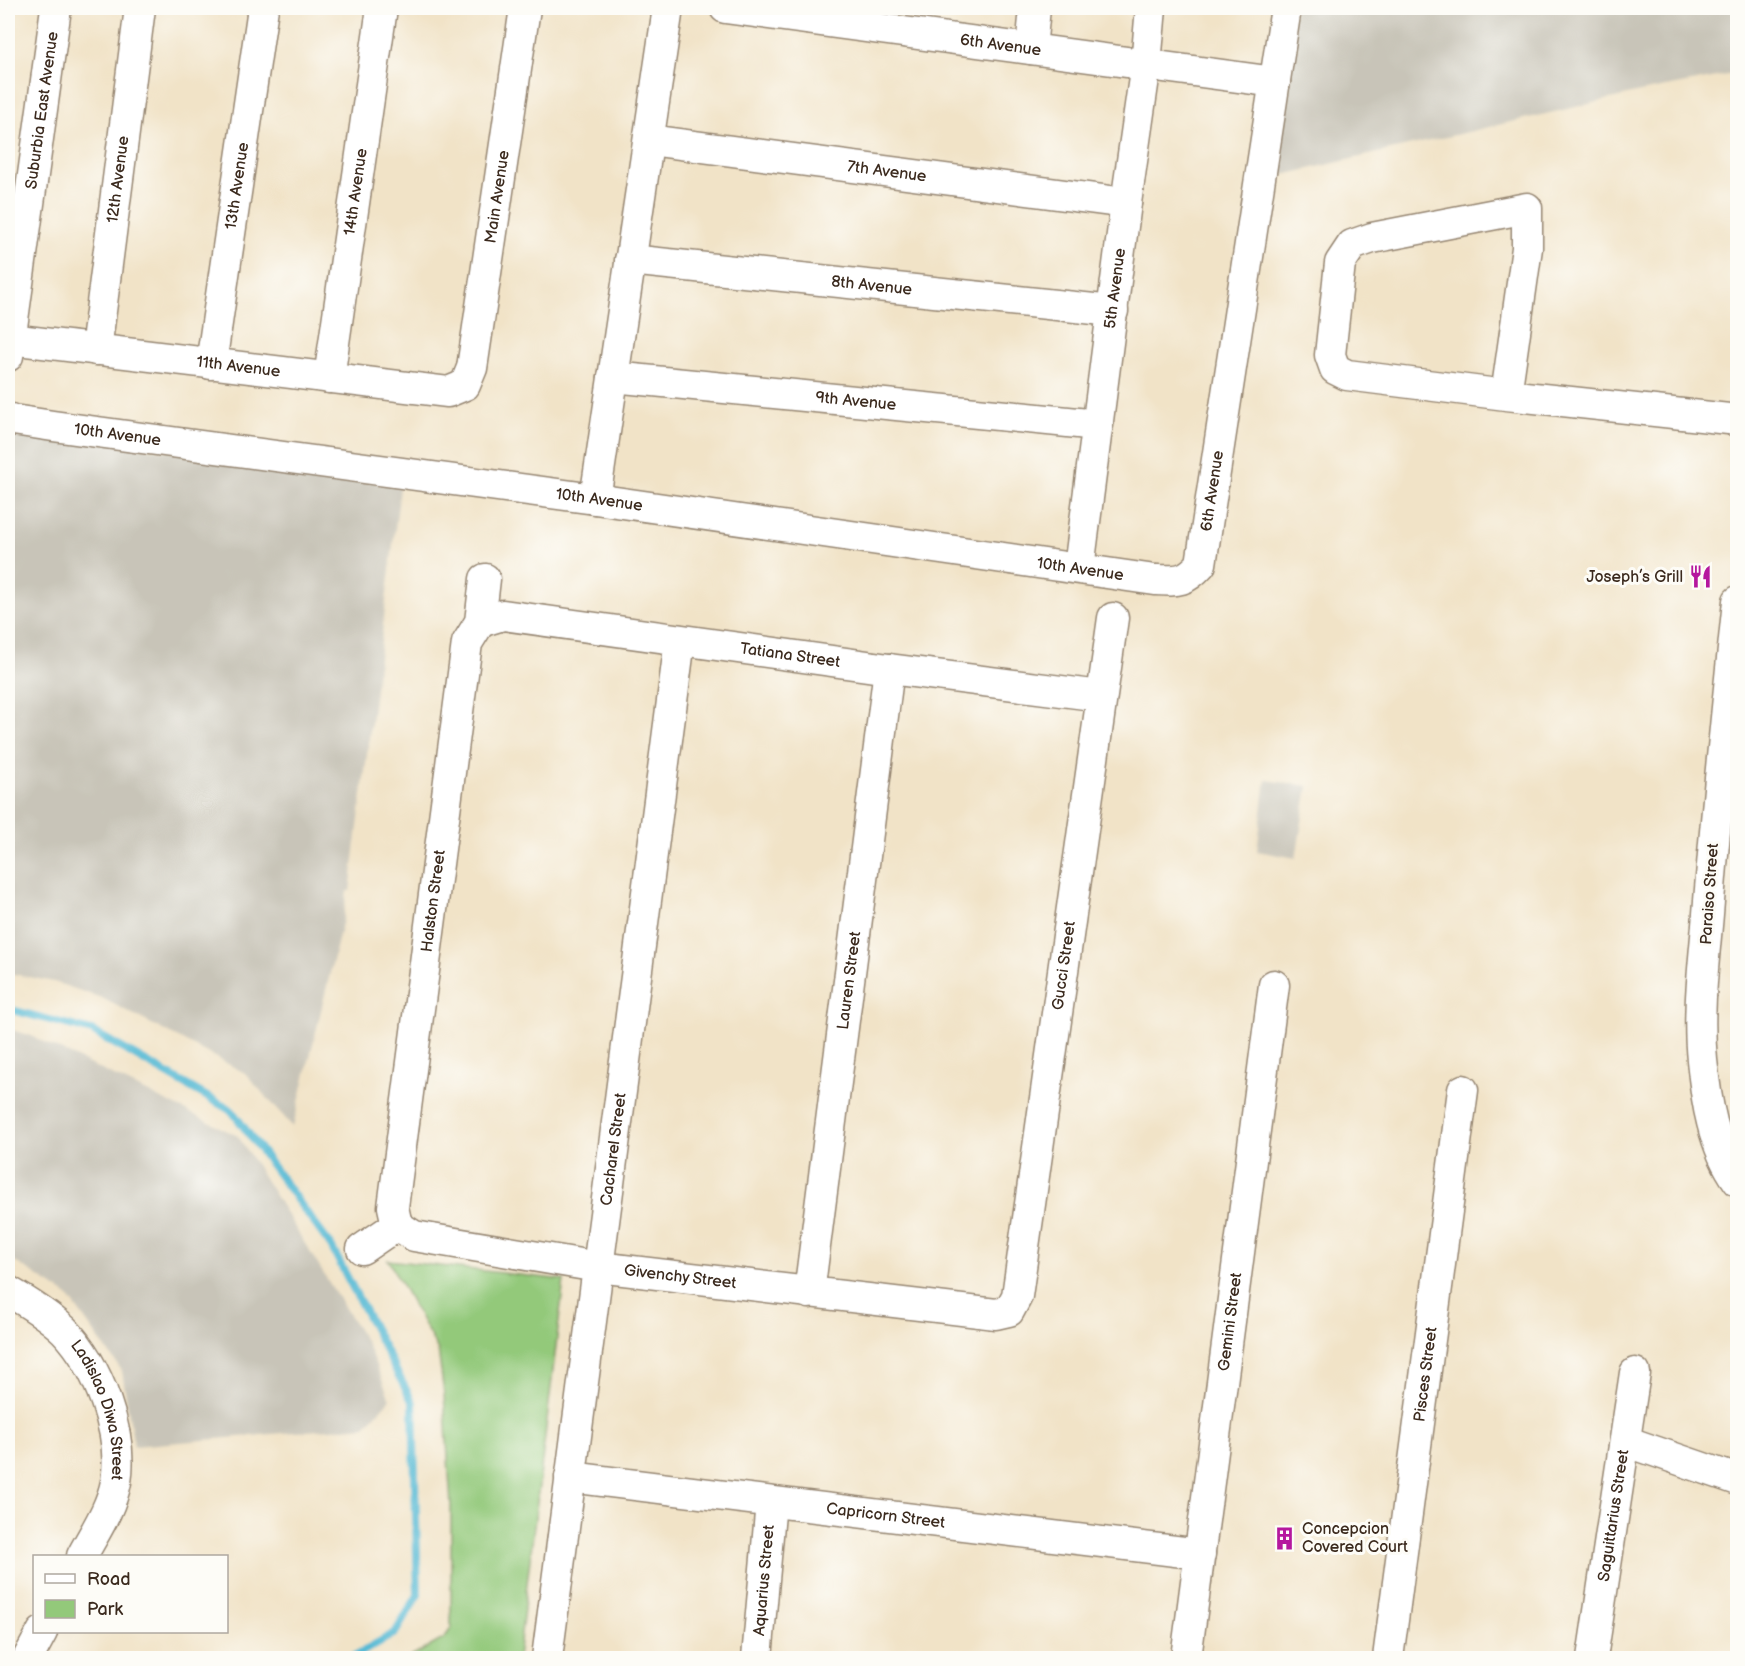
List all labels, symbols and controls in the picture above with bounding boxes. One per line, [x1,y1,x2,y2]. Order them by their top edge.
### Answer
street label: Suburbia East Avenue [22,30,62,190]
street label: 6th Avenue [959,30,1043,60]
street label: 12th Avenue [103,134,133,224]
street label: 13th Avenue [221,141,253,231]
street label: 14th Avenue [340,147,371,237]
street label: Main Avenue [481,149,514,245]
street label: 7th Avenue [846,157,928,186]
street label: 5th Avenue [1100,246,1130,330]
street label: 8th Avenue [830,272,914,299]
street label: 11th Avenue [195,352,282,381]
street label: 9th Avenue [815,388,898,415]
street label: 10th Avenue [73,419,163,450]
street label: 6th Avenue [1197,449,1228,533]
street label: 10th Avenue [555,484,644,515]
street label: 10th Avenue [1036,554,1125,585]
restaurant icon: Joseph’s Grill [1688,564,1714,590]
place label: Joseph’s Grill [1586,568,1683,587]
street label: Tatiana Street [739,639,841,672]
street label: Paraiso Street [1697,843,1723,945]
street label: Halston Street [417,849,449,953]
street label: Gucci Street [1048,920,1079,1011]
street label: Lauren Street [833,930,865,1031]
street label: Cacharel Street [597,1092,630,1207]
street label: Givenchy Street [623,1261,737,1293]
street label: Gemini Street [1214,1271,1246,1372]
street label: Pisces Street [1410,1326,1441,1423]
street label: Ladislao Diwa Street [67,1336,127,1481]
street label: Saguittarius Street [1594,1448,1633,1583]
street label: Capricorn Street [825,1499,946,1532]
place label: Concepcion Covered Court [1302,1520,1408,1557]
street label: Aquarius Street [750,1524,778,1637]
building icon: Concepcion Covered Court [1271,1525,1297,1551]
legend [33,1555,228,1633]
text: Road [87,1569,131,1590]
text: Park [87,1599,123,1620]

